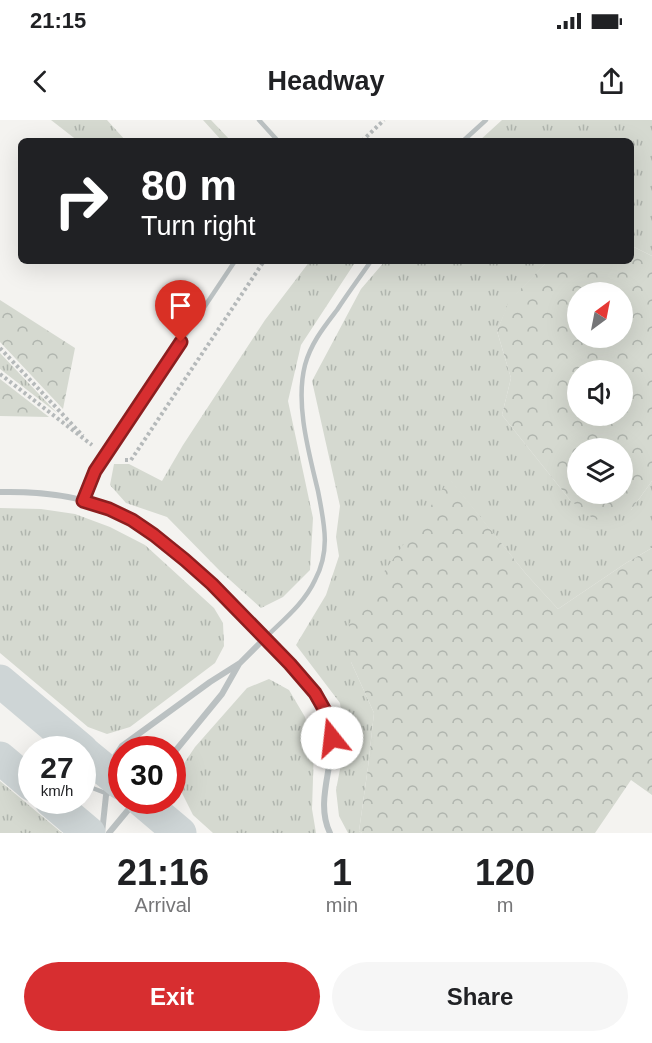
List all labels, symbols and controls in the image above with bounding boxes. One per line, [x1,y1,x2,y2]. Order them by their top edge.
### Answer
text: 21:15 [30,8,86,33]
icon: back [24,65,57,98]
icon: share [595,65,628,98]
text: Headway [267,66,385,96]
icon: right [42,162,120,240]
text: 80 m [141,162,237,209]
text: Turn right [141,211,256,241]
pin [155,280,206,342]
north arrow [567,282,633,348]
map controls [567,282,633,504]
icon: arrive [164,289,197,322]
button: sound [567,360,633,426]
button: layers [567,438,633,504]
position arrow [300,706,364,770]
speed limit sign: 30 [108,736,186,814]
text: 27 [40,751,74,784]
text: km/h [41,782,73,799]
text: 21:16 [117,852,209,893]
text: 1 [332,852,352,893]
text: 120 [475,852,535,893]
text: Arrival [135,894,191,916]
text: min [326,894,358,916]
text: m [497,894,513,916]
button: Exit [24,962,320,1031]
button: Share [332,962,628,1031]

